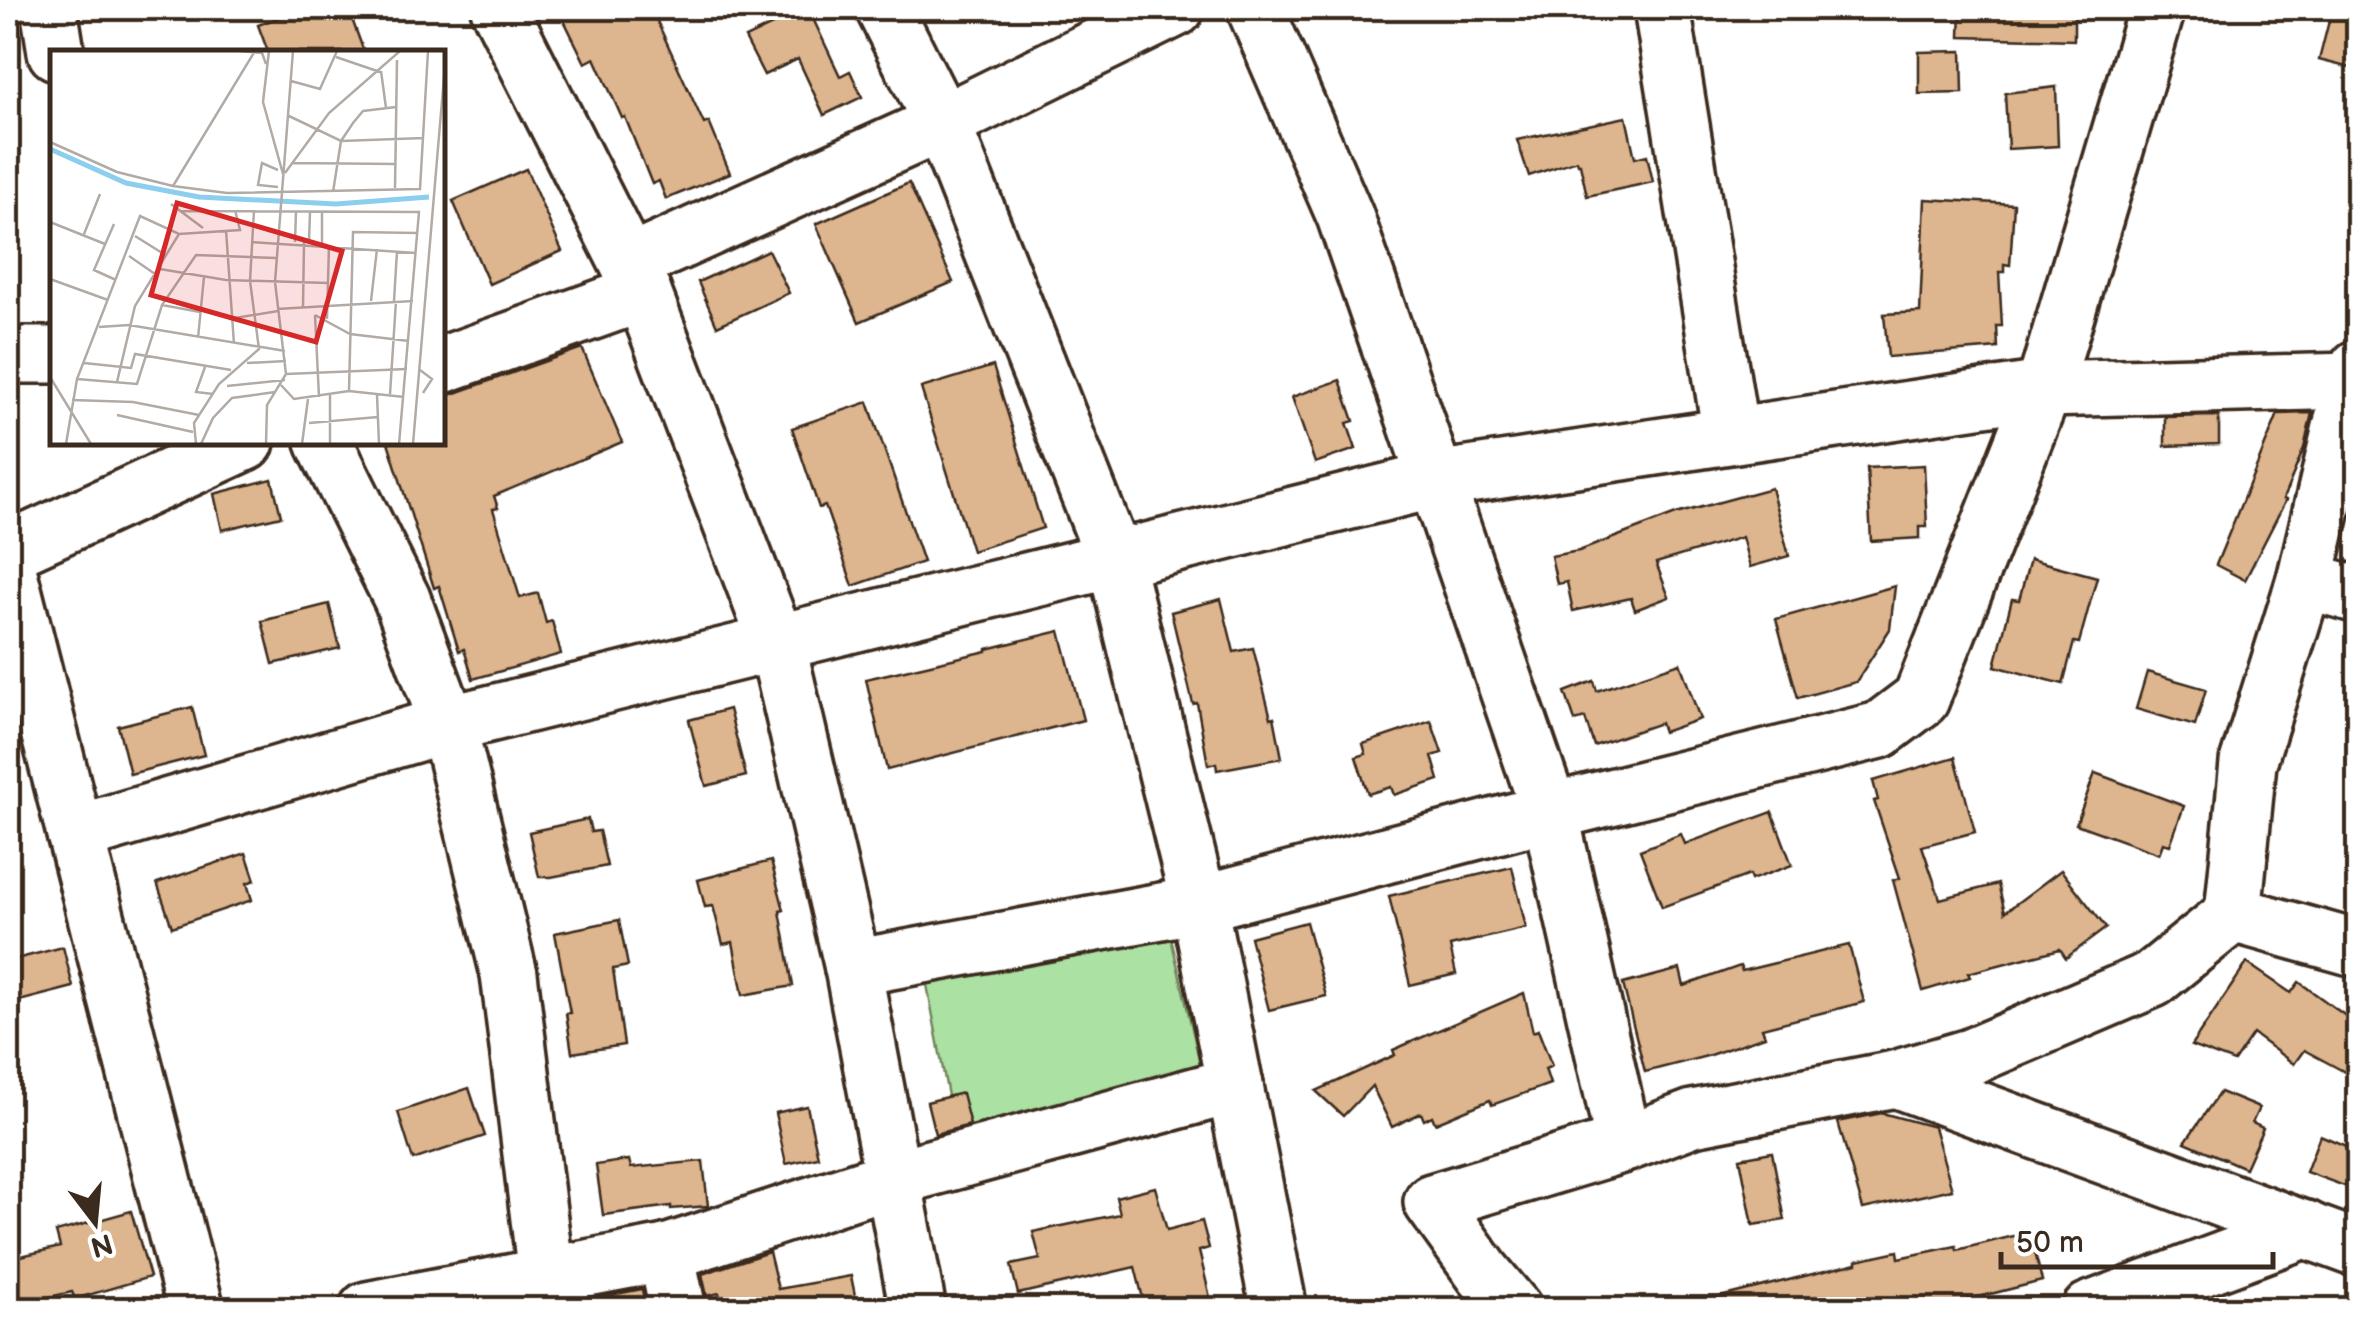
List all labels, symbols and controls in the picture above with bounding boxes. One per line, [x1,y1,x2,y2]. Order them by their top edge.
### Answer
inset map [50,50,445,445]
north arrow [45,1172,145,1272]
scale bar [2001,1207,2274,1269]
text: 50 m [2016,1225,2084,1261]
text: N [87,1226,116,1263]

